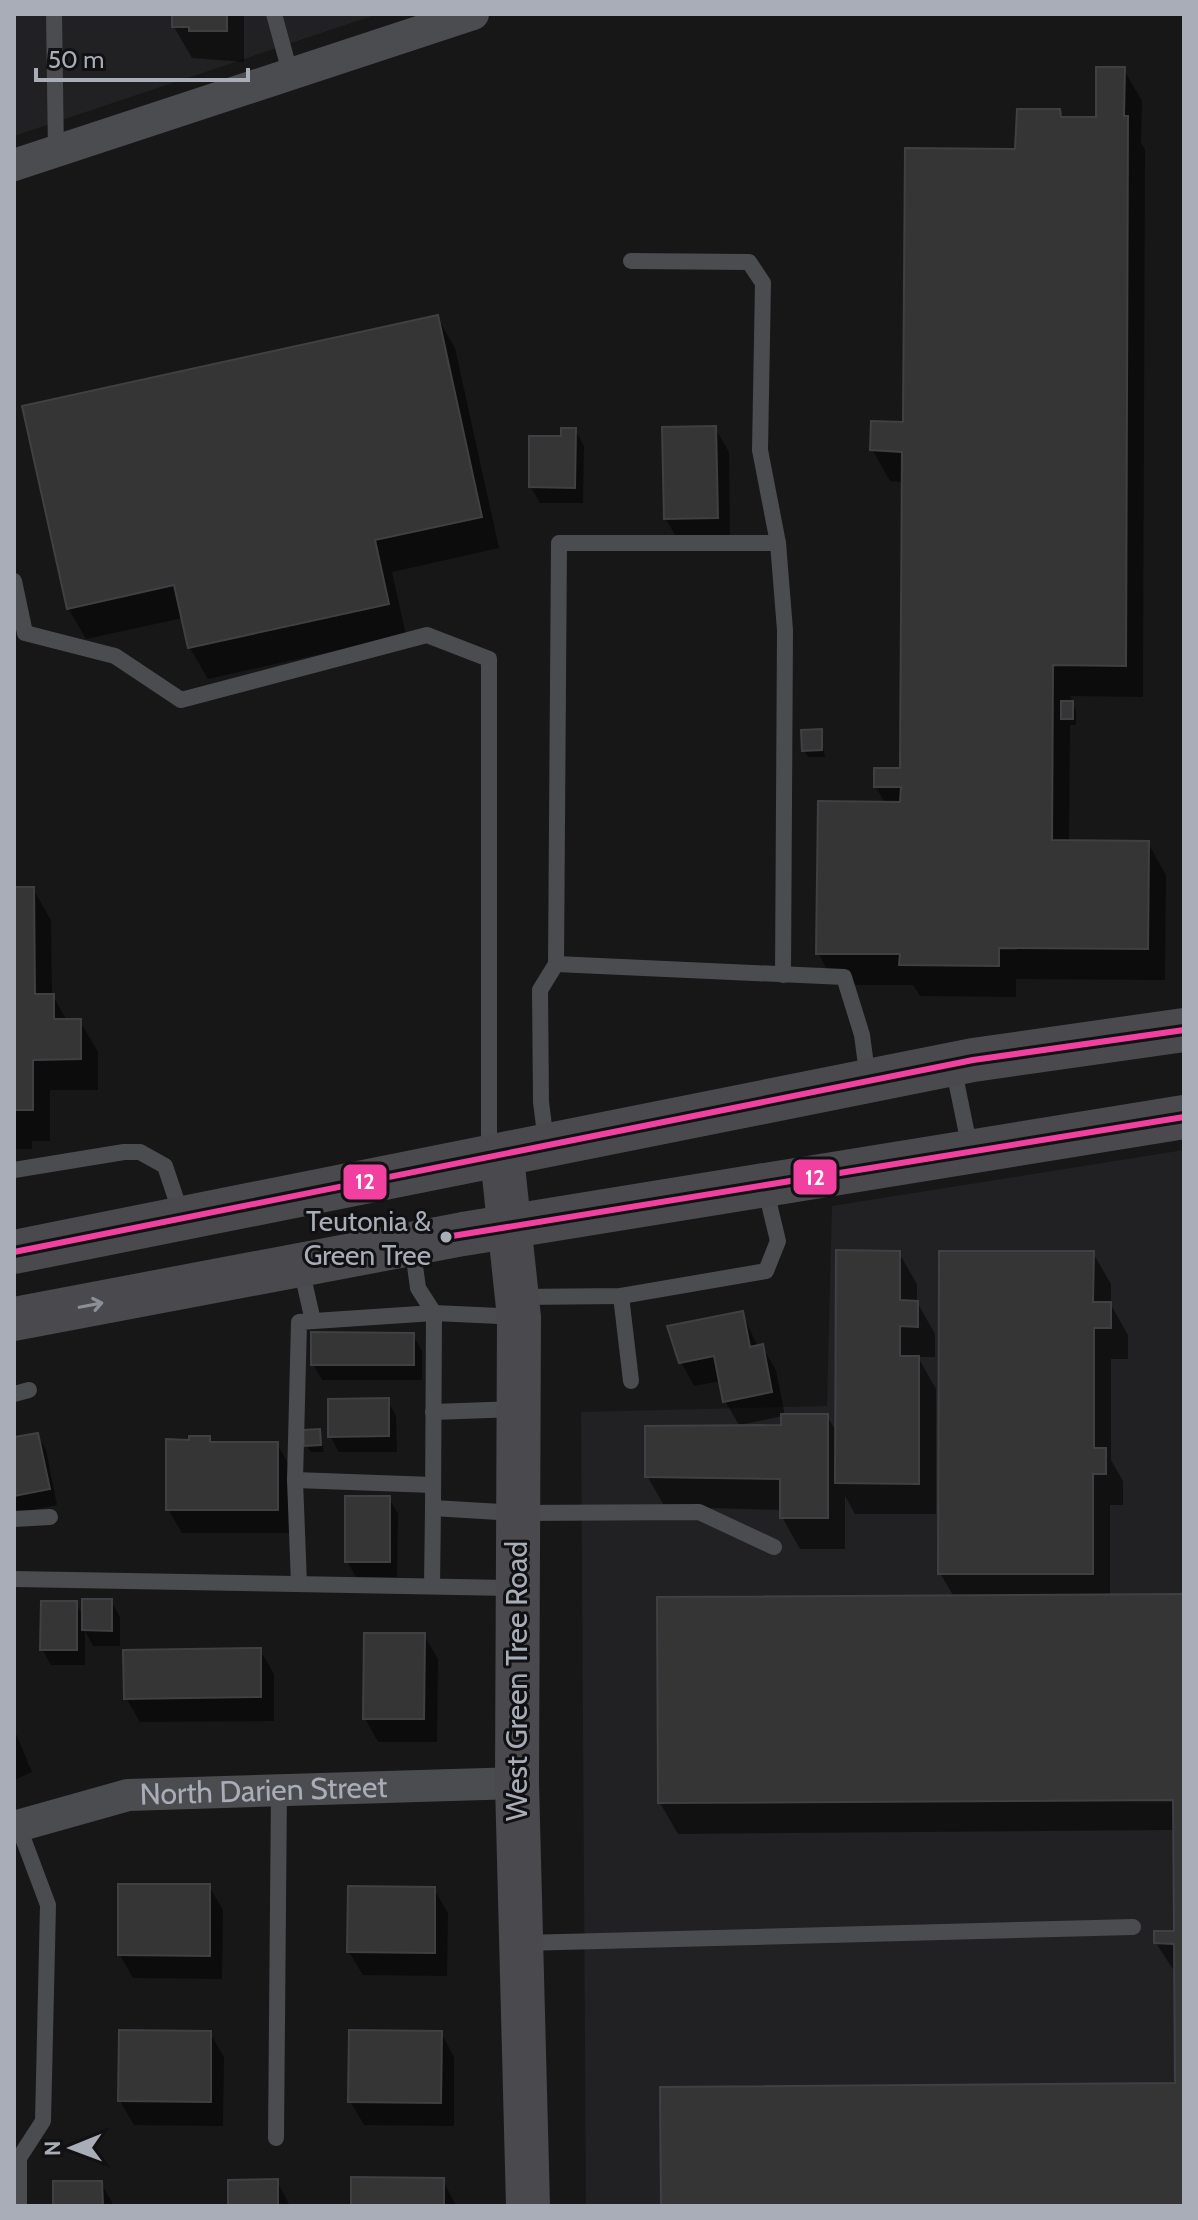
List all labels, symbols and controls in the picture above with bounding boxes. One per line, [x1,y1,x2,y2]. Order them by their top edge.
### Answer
scale bar [36,32,248,82]
text: 50 m [48,45,104,74]
line badge: 12 [792,1158,838,1196]
line badge: 12 [342,1163,388,1201]
text: 12 [805,1164,825,1191]
text: 12 [355,1168,375,1195]
place label: Teutonia & Green Tree [304,1204,431,1272]
marker: Teutonia & Green Tree [438,1229,454,1245]
one-way arrow [77,1296,103,1311]
street label: West Green Tree Road [498,1541,535,1821]
street label: North Darien Street [139,1768,388,1813]
north arrow [32,2108,112,2188]
text: N [39,2140,66,2156]

